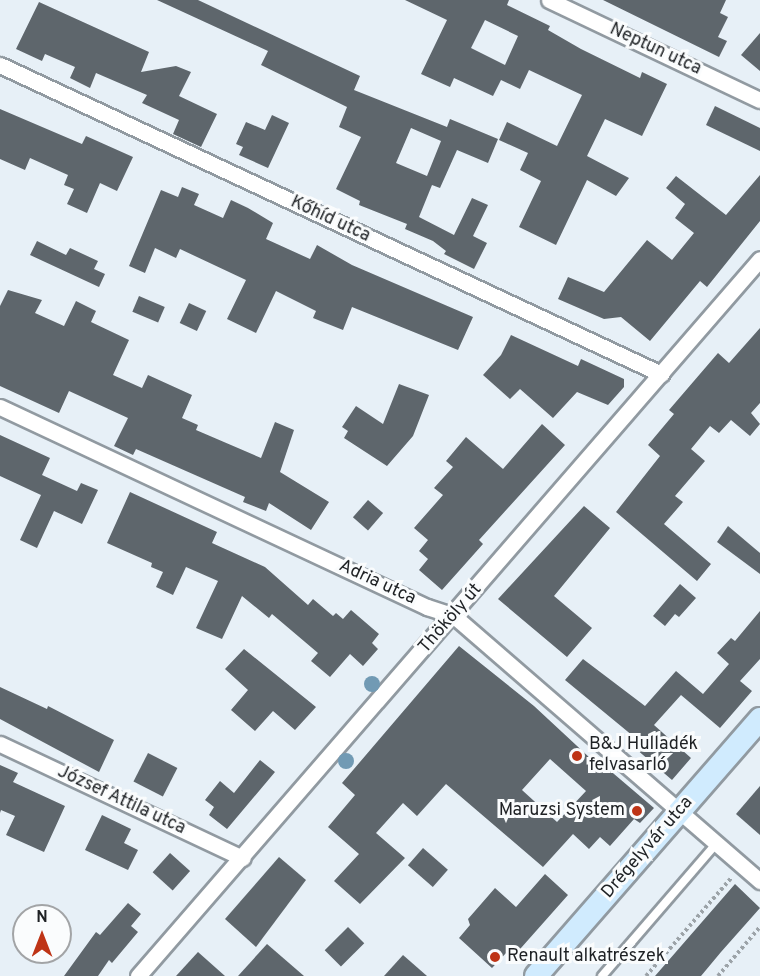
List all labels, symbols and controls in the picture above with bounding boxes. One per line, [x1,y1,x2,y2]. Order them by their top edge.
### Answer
street label: Neptun utca [606,19,704,81]
street label: Kőhíd utca [287,192,373,248]
street label: Adria utca [335,556,419,610]
street label: Thököly út [415,580,487,658]
place label: B&J Hulladék felvasarló [589,735,698,777]
marker: B&J Hulladék felvasarló [570,749,584,763]
street label: József Attila utca [53,762,189,840]
street label: Drégelyvár utca [598,793,698,903]
place label: Maruzsi System [499,800,625,822]
marker: Maruzsi System [630,804,644,818]
north arrow [12,904,72,964]
text: N [36,908,48,928]
place label: Renault alkatrészek [507,946,665,968]
marker: Renault alkatrészek [488,950,502,964]

